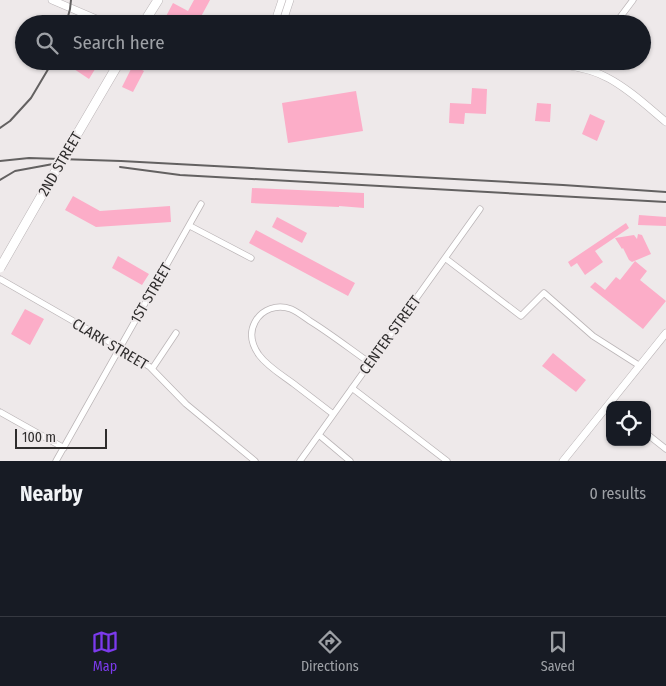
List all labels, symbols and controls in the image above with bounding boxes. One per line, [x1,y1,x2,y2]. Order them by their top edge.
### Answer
search box [15,15,651,70]
icon: search [33,29,61,57]
text: Search here [73,31,165,54]
street label: 2ND STREET [34,129,86,199]
street label: 1ST STREET [127,260,175,326]
street label: CENTER STREET [355,292,425,378]
street label: CLARK STREET [69,314,151,374]
map controls [606,401,651,446]
button: locate [606,401,651,446]
scale bar [15,426,108,449]
text: 100 m [22,429,56,446]
text: Nearby [20,481,82,507]
text: 0 results [589,484,646,503]
tab: Map [91,628,119,675]
tab: Directions [301,628,359,675]
tab: Saved [541,628,575,675]

